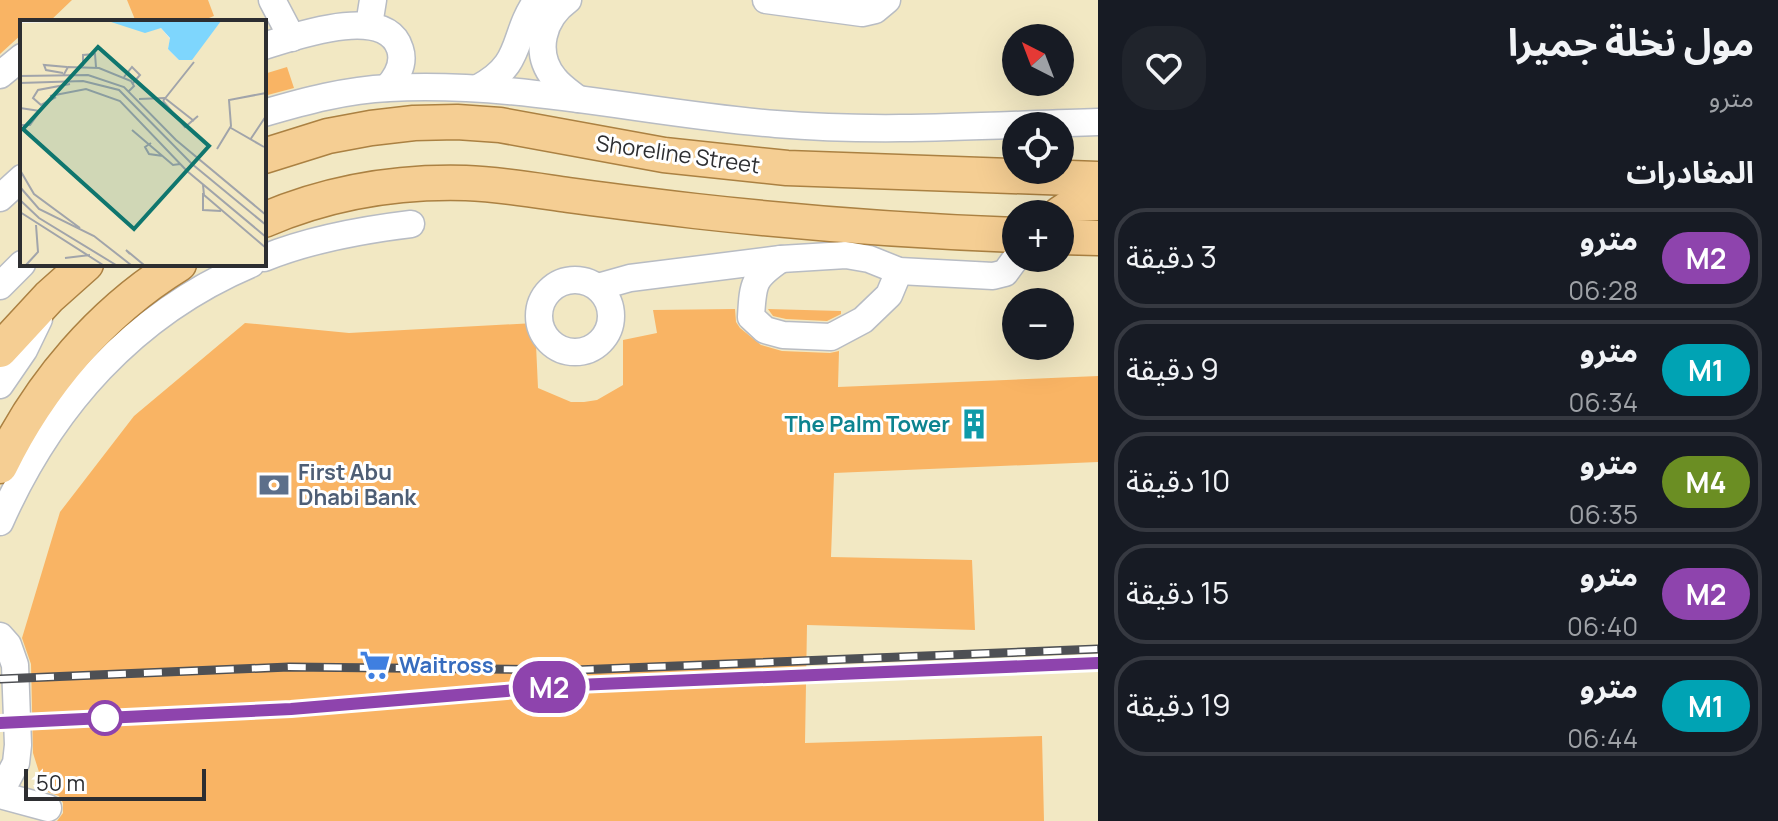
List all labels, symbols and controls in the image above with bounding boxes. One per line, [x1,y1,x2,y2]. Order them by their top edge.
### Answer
text: مول نخلة جميرا [1508,15,1754,67]
inset map [20,20,266,266]
north arrow [1002,24,1074,96]
map controls [1002,24,1074,360]
button: heart [1122,26,1206,110]
text: مترو [1709,79,1754,115]
button: locate [1002,112,1074,184]
street label: Shoreline Street [594,128,762,180]
text: المغادرات [1626,151,1754,192]
button: + [1002,200,1074,272]
text: مترو [1580,218,1638,259]
text: 3 دقيقة [1126,236,1217,277]
text: M2 [1686,239,1726,277]
text: 06:28 [1568,272,1638,308]
button: − [1002,288,1074,360]
text: مترو [1580,330,1638,371]
text: 9 دقيقة [1126,348,1219,389]
text: M1 [1688,351,1724,389]
text: 06:34 [1569,384,1638,420]
building icon: The Palm Tower [957,407,991,441]
place label: The Palm Tower [785,409,950,439]
text: مترو [1580,442,1638,483]
place label: First Abu Dhabi Bank [298,457,417,512]
text: 10 دقيقة [1126,460,1230,501]
text: M4 [1686,463,1726,501]
bank icon: First Abu Dhabi Bank [257,468,291,502]
text: 06:35 [1569,496,1638,532]
text: مترو [1580,554,1638,595]
text: 15 دقيقة [1126,572,1229,613]
text: M2 [1686,575,1726,613]
text: 06:40 [1567,608,1638,644]
supermarket icon: Waitross [358,648,392,682]
place label: Waitross [399,650,494,680]
line badge: M2 [513,661,585,713]
text: مترو [1580,666,1638,707]
text: M2 [529,668,569,706]
text: 19 دقيقة [1126,684,1231,725]
text: M1 [1688,687,1724,725]
unlabelled marker [88,701,122,735]
text: 06:44 [1567,720,1638,756]
scale bar [24,765,206,801]
text: 50 m [36,768,85,798]

